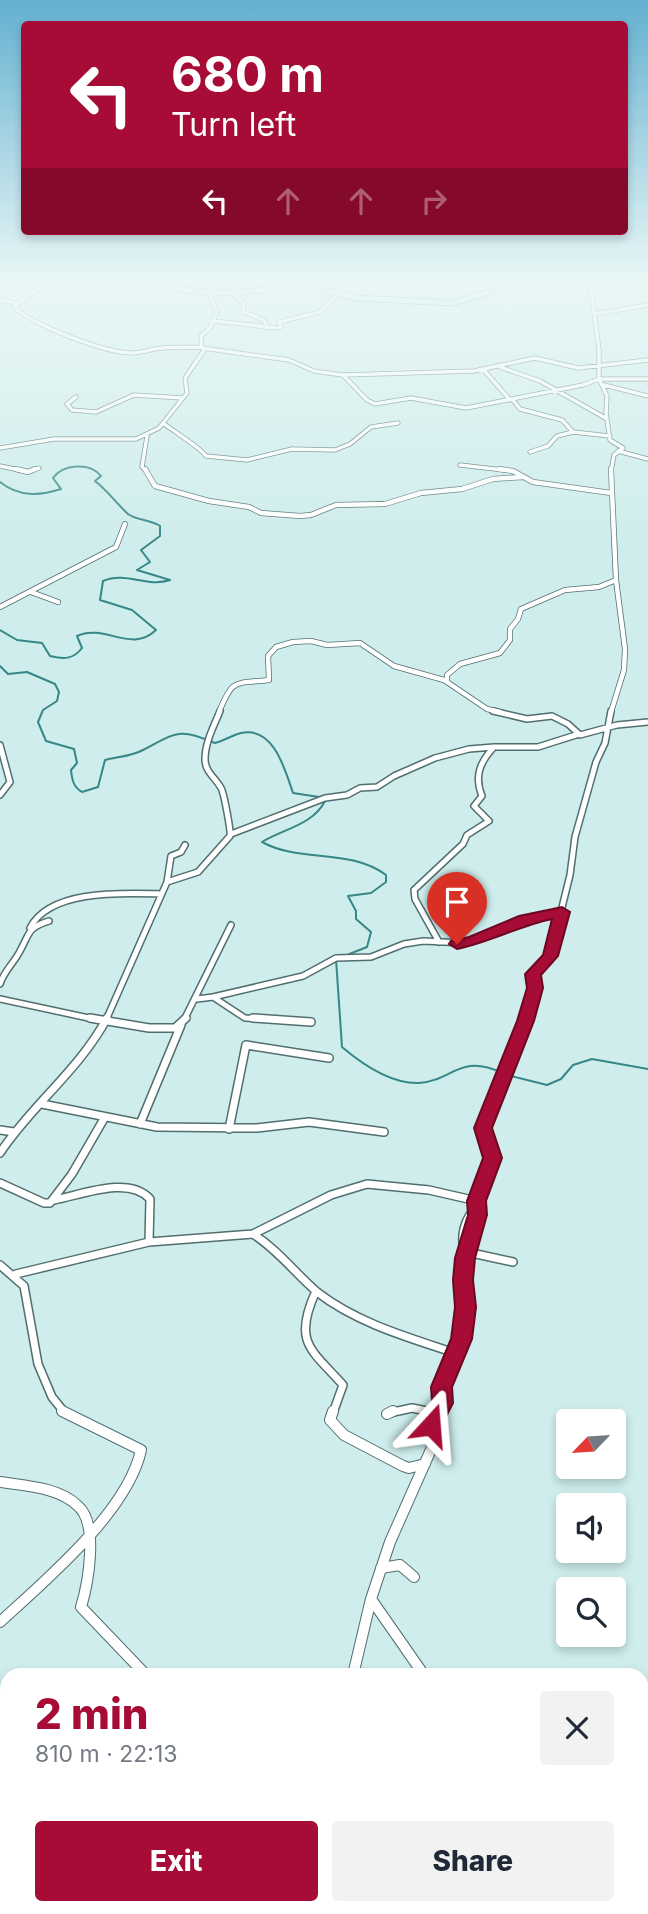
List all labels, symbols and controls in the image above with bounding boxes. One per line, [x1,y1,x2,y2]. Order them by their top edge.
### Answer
text: 680 m [171,45,324,104]
icon: left [56,49,147,140]
text: Turn left [171,105,296,144]
icon: left [196,182,234,220]
icon: ahead [269,182,307,220]
icon: ahead [342,182,380,220]
icon: right [415,182,453,220]
pin [427,872,487,944]
icon: arrive [438,883,476,921]
position arrow [394,1388,468,1462]
north arrow [556,1409,626,1479]
map controls [556,1409,626,1647]
button: sound [556,1493,626,1563]
button: search [556,1577,626,1647]
text: 2 min [35,1688,149,1739]
button: close [540,1691,614,1765]
text: 810 m · 22:13 [35,1740,178,1768]
button: Exit [35,1821,318,1901]
button: Share [332,1821,614,1901]

